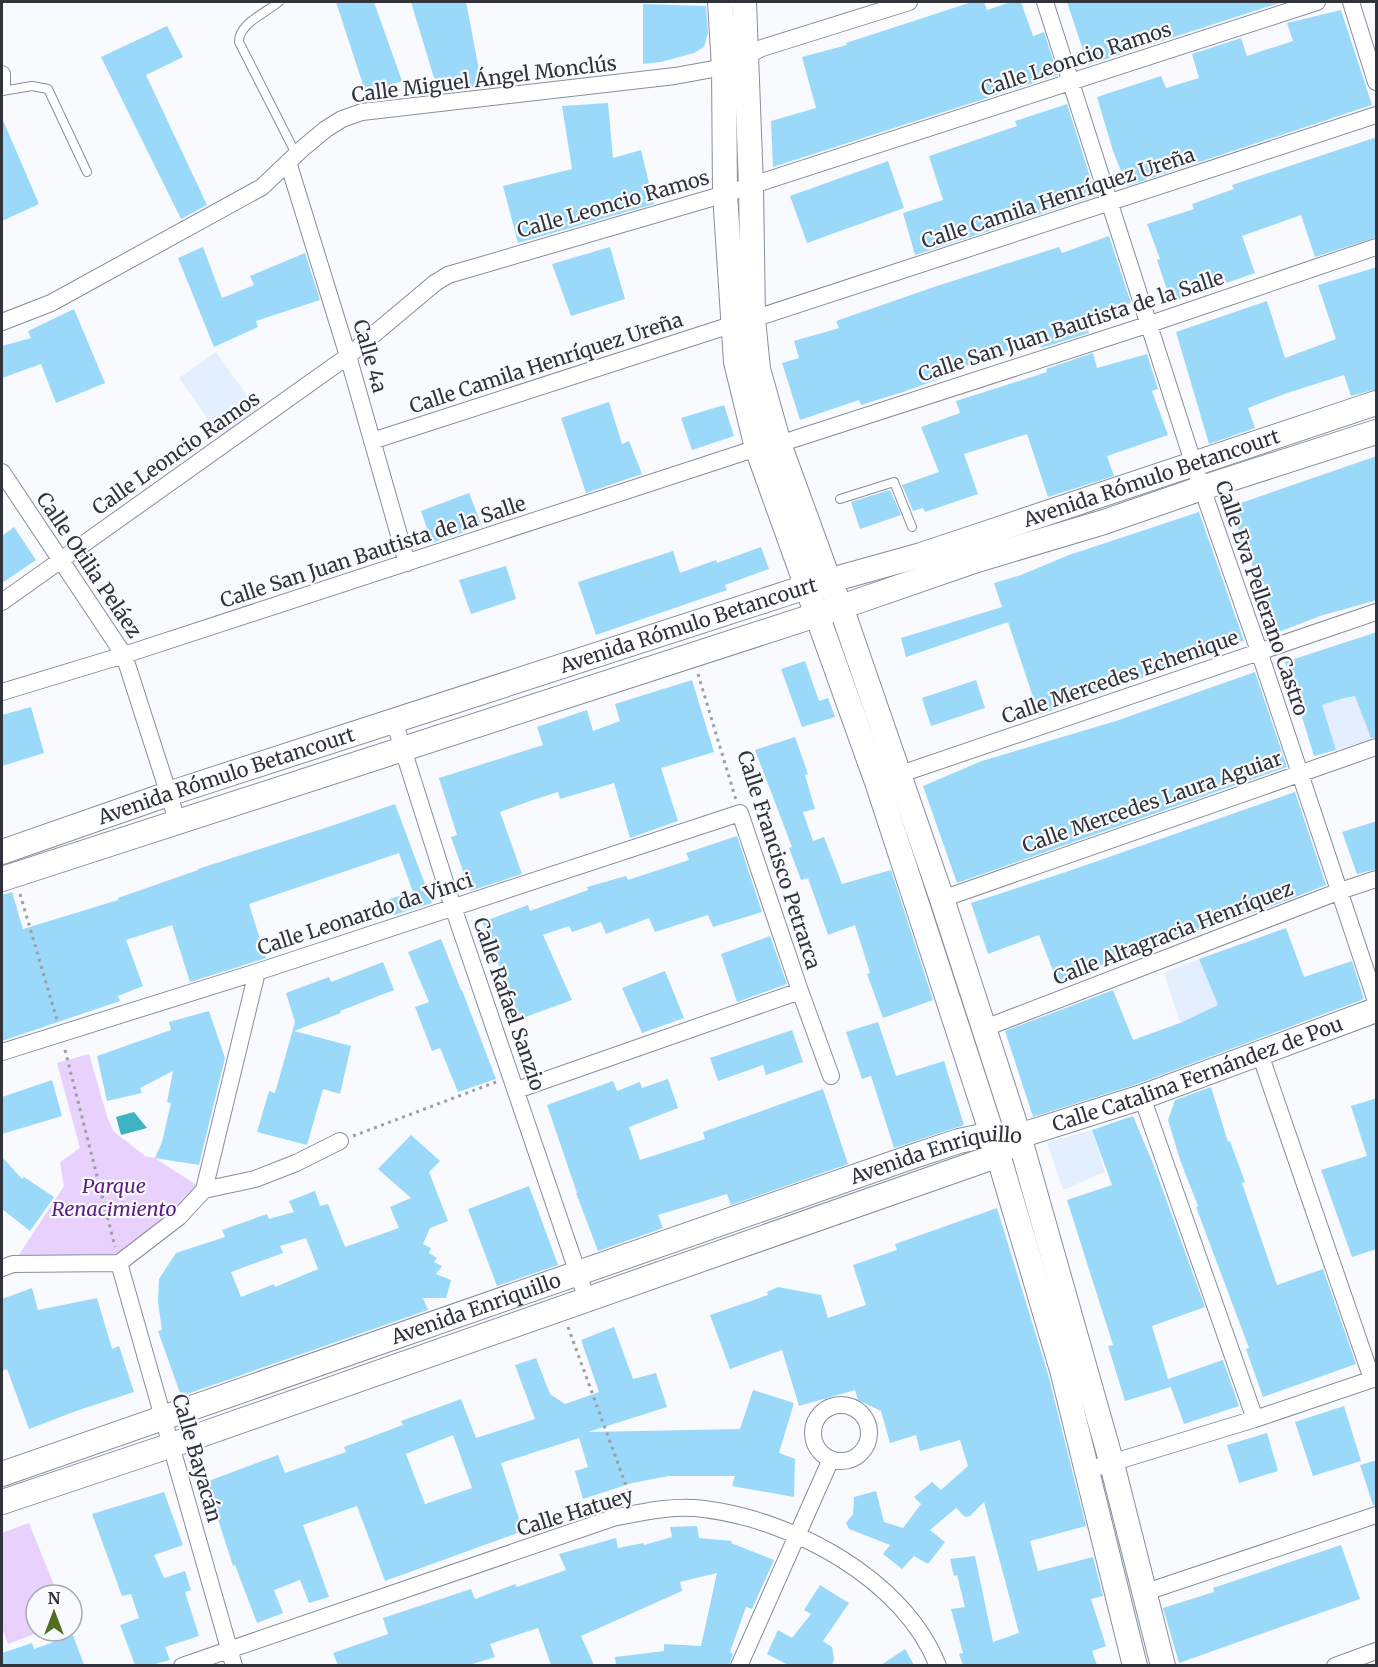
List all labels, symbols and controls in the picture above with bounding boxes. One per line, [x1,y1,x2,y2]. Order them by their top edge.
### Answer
street label: Calle Leoncio Ramos [977,16,1174,101]
street label: Calle Miguel Ángel Monclús [350,48,618,107]
street label: Calle Camila Henríquez Ureña [918,141,1198,254]
street label: Calle Leoncio Ramos [514,164,712,243]
street label: Calle San Juan Bautista de la Salle [915,264,1227,387]
street label: Calle Camila Henríquez Ureña [406,306,686,419]
street label: Calle 4a [348,316,393,396]
street label: Calle Leoncio Ramos [87,385,264,520]
street label: Avenida Rómulo Betancourt [1019,423,1283,532]
street label: Calle Eva Pellerano Castro [1210,477,1315,719]
street label: Calle Otilia Peláez [31,487,147,642]
street label: Calle San Juan Bautista de la Salle [217,490,529,613]
street label: Avenida Rómulo Betancourt [556,572,820,678]
street label: Calle Mercedes Echenique [998,624,1242,729]
street label: Avenida Rómulo Betancourt [94,721,358,830]
street label: Calle Mercedes Laura Aguiar [1019,745,1285,858]
street label: Calle Francisco Petrarca [732,747,827,973]
street label: Calle Leonardo da Vinci [254,867,476,960]
street label: Calle Altagracia Henríquez [1049,875,1296,990]
street label: Calle Rafael Sanzio [468,914,551,1094]
street label: Calle Catalina Fernández de Pou [1049,1011,1346,1137]
street label: Avenida Enriquillo [846,1121,1023,1190]
park label: Parque Renacimiento [51,1173,177,1221]
street label: Avenida Enriquillo [387,1267,564,1350]
street label: Calle Bayacán [167,1391,228,1525]
street label: Calle Hatuey [514,1482,636,1541]
north arrow [24,1583,84,1643]
text: N [48,1588,61,1608]

